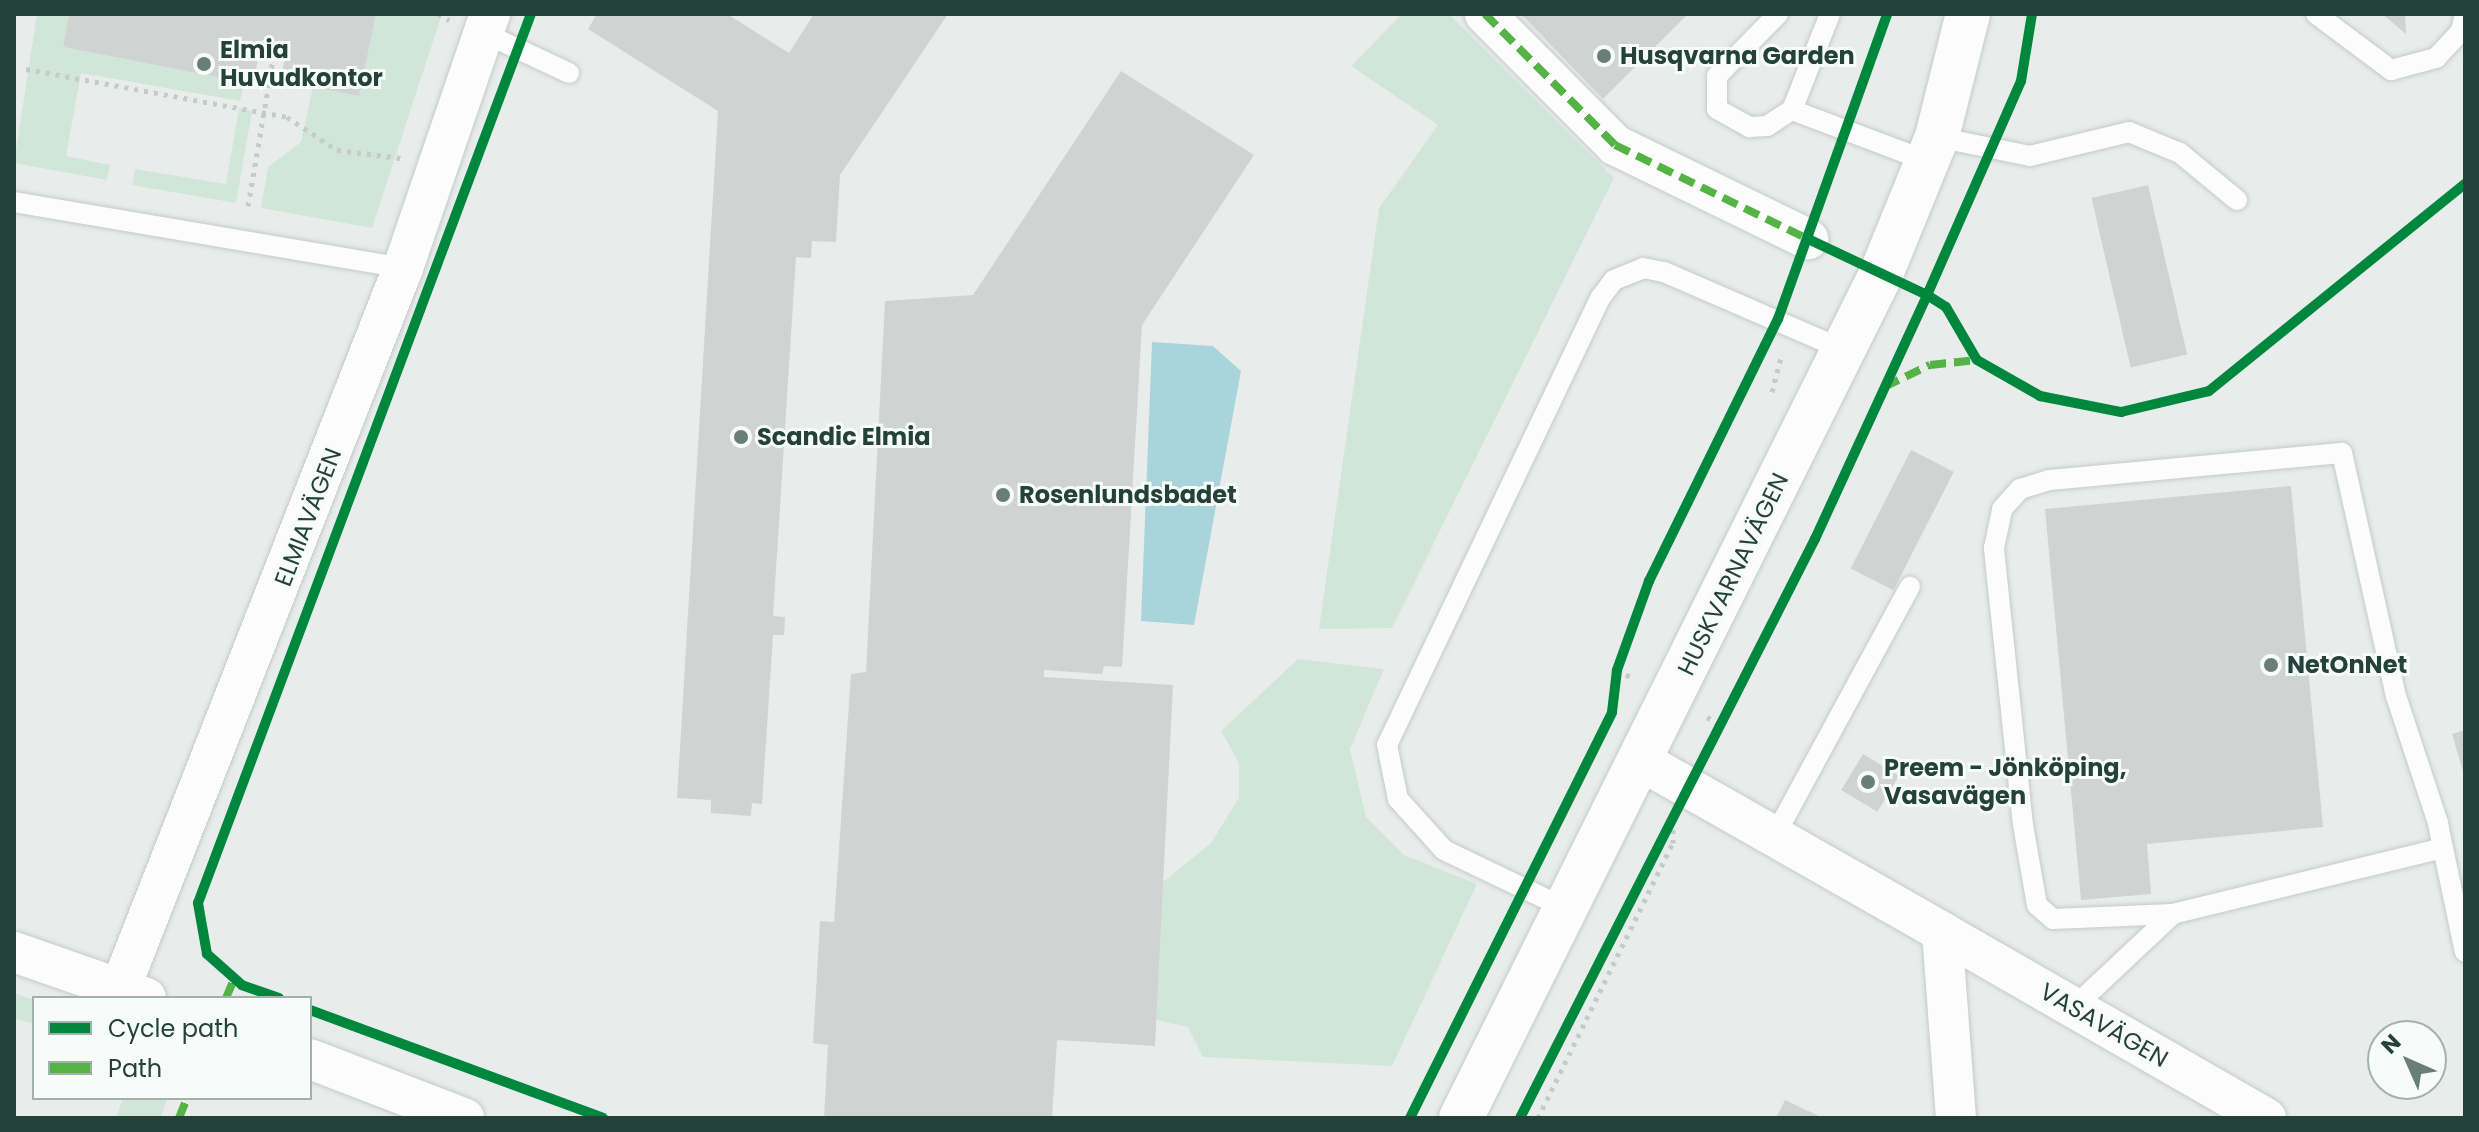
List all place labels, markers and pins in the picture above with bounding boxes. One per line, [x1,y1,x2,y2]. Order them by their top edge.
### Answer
place label: Elmia Huvudkontor [220,36,383,92]
place label: Husqvarna Garden [1620,42,1855,70]
marker: Husqvarna Garden [1595,47,1613,65]
marker: Elmia Huvudkontor [195,55,213,73]
place label: Scandic Elmia [757,423,931,451]
marker: Scandic Elmia [732,428,750,446]
place label: Rosenlundsbadet [1019,481,1237,509]
marker: Rosenlundsbadet [994,486,1012,504]
place label: NetOnNet [2287,651,2407,679]
marker: NetOnNet [2262,656,2280,674]
place label: Preem - Jönköping, Vasavägen [1884,754,2127,810]
marker: Preem - Jönköping, Vasavägen [1859,773,1877,791]

